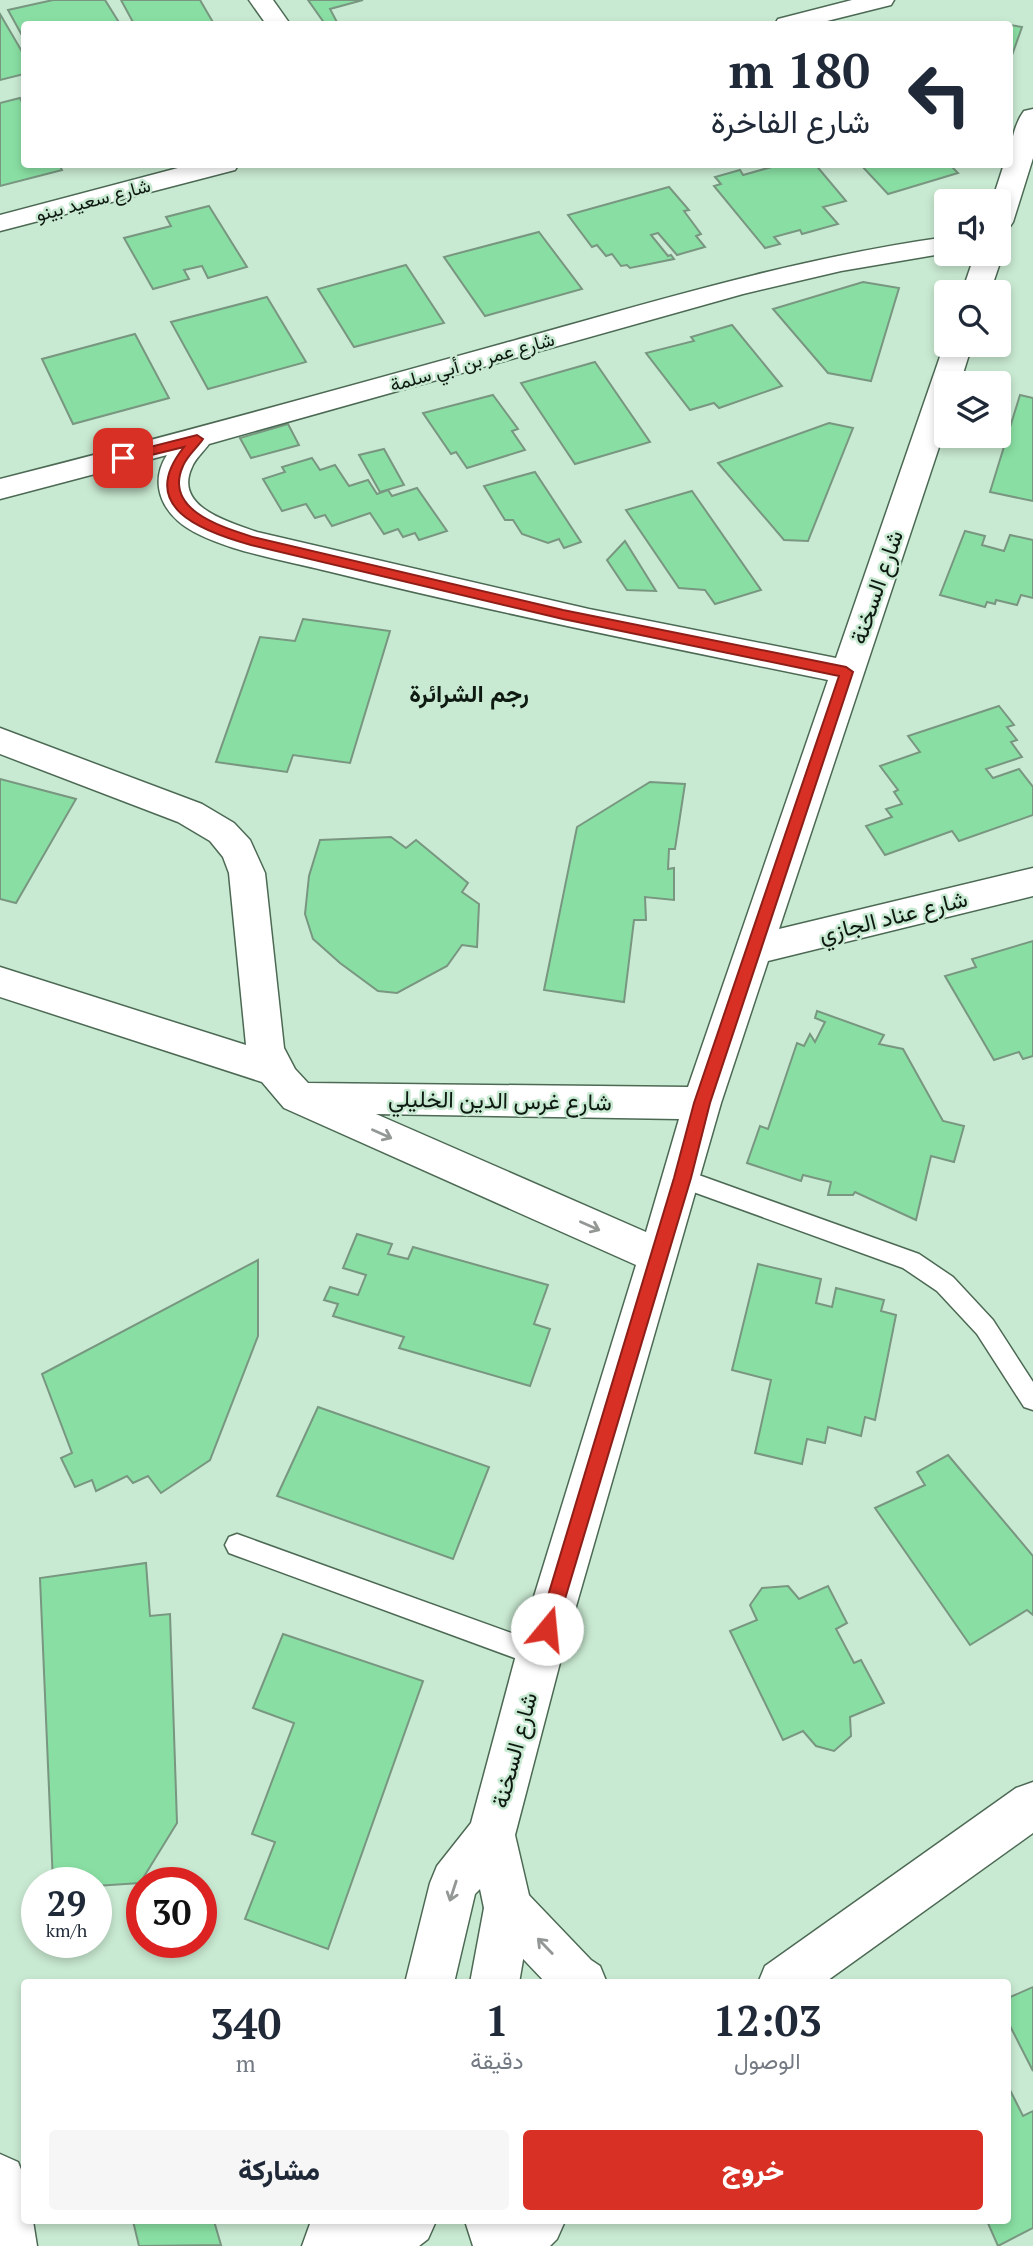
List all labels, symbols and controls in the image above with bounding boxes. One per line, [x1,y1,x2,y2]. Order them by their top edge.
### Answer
text: 180 m [728,37,870,102]
icon: left [894,49,985,140]
text: شارع الفاخرة [711,100,870,142]
street label: شارع سعيد بينو [33,172,153,227]
map controls [934,189,1011,448]
button: sound [934,189,1011,266]
button: search [934,280,1011,357]
street label: شارع عمر بن أبي سلمة [387,326,558,400]
button: layers [934,371,1011,448]
pin [93,428,153,488]
icon: arrive [104,439,142,477]
street label: شارع السخنة [842,526,911,648]
district label: رجم الشرائرة [409,677,529,710]
street label: شارع عناد الجازي [816,883,971,953]
street label: شارع غرس الدين الخليلي [388,1083,612,1121]
one-way arrow [371,1128,392,1141]
one-way arrow [579,1220,600,1233]
position arrow [510,1592,584,1666]
street label: شارع السخنة [484,1689,545,1812]
speed limit sign: 30 [126,1867,217,1958]
one-way arrow [445,1879,458,1901]
text: 29 [47,1880,86,1926]
text: km/h [46,1918,87,1942]
one-way arrow [536,1938,553,1955]
text: 1 [485,1992,509,2048]
text: 12:03 [713,1992,822,2048]
text: 340 [210,1995,281,2051]
text: دقيقة [470,2045,524,2076]
text: الوصول [734,2045,800,2076]
text: m [236,2048,256,2079]
button: مشاركة [49,2130,509,2210]
button: خروج [523,2130,983,2210]

